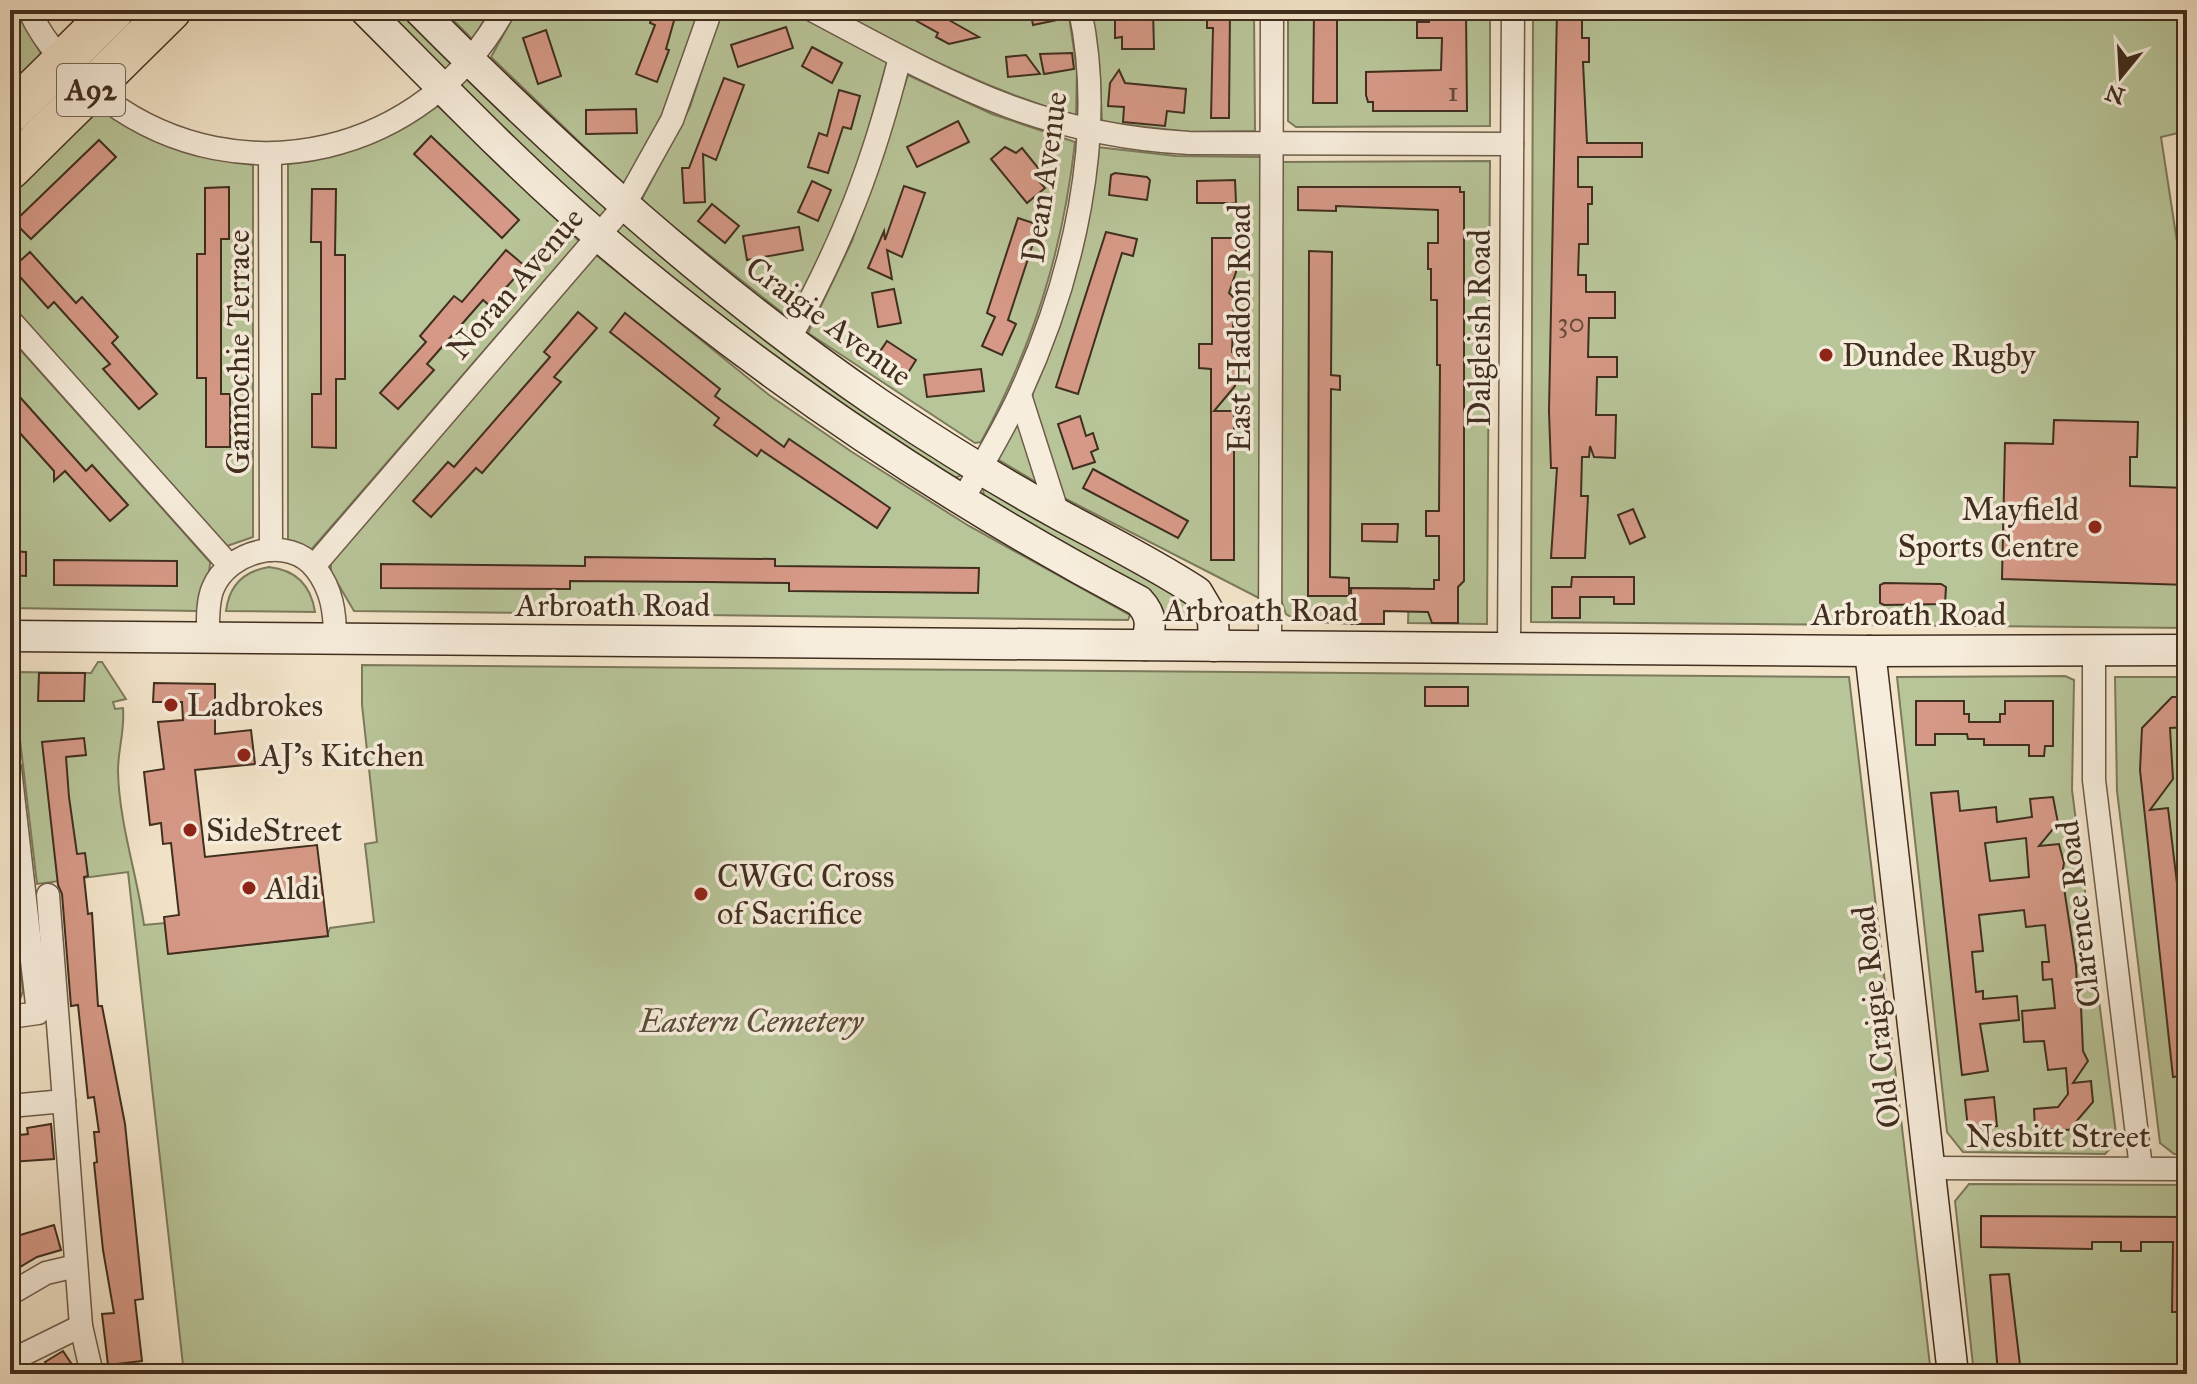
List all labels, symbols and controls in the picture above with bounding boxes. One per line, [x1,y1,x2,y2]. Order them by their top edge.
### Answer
north arrow [2081,36,2161,116]
road number: A92 [57,64,125,116]
house number: 1 [1447,74,1459,109]
text: N [2102,79,2128,110]
street label: Dean Avenue [1013,89,1076,265]
street label: Noran Avenue [439,199,592,367]
street label: East Haddon Road [1220,204,1259,452]
street label: Gannochie Terrace [219,229,258,475]
street label: Dalgleish Road [1460,229,1499,427]
street label: Craigie Avenue [738,248,919,395]
house number: 30 [1557,305,1585,340]
place label: Dundee Rugby [1842,336,2037,375]
marker: Dundee Rugby [1817,346,1835,364]
place label: Mayfield Sports Centre [1898,490,2079,566]
marker: Mayfield Sports Centre [2086,518,2104,536]
street label: Arbroath Road [514,586,710,625]
street label: Arbroath Road [1162,591,1358,630]
street label: Arbroath Road [1810,595,2006,634]
place label: Ladbrokes [187,686,323,725]
marker: Ladbrokes [162,696,180,714]
place label: AJ’s Kitchen [258,736,424,775]
marker: AJ’s Kitchen [235,746,253,764]
place label: SideStreet [206,811,342,850]
street label: Clarence Road [2048,818,2109,1010]
marker: SideStreet [181,821,199,839]
place label: CWGC Cross of Sacrifice [717,857,894,933]
place label: Aldi [263,869,320,908]
marker: Aldi [240,879,258,897]
marker: CWGC Cross of Sacrifice [692,885,710,903]
street label: Old Craigie Road [1843,903,1910,1130]
park label: Eastern Cemetery [638,1002,864,1041]
street label: Nesbitt Street [1966,1117,2150,1156]

